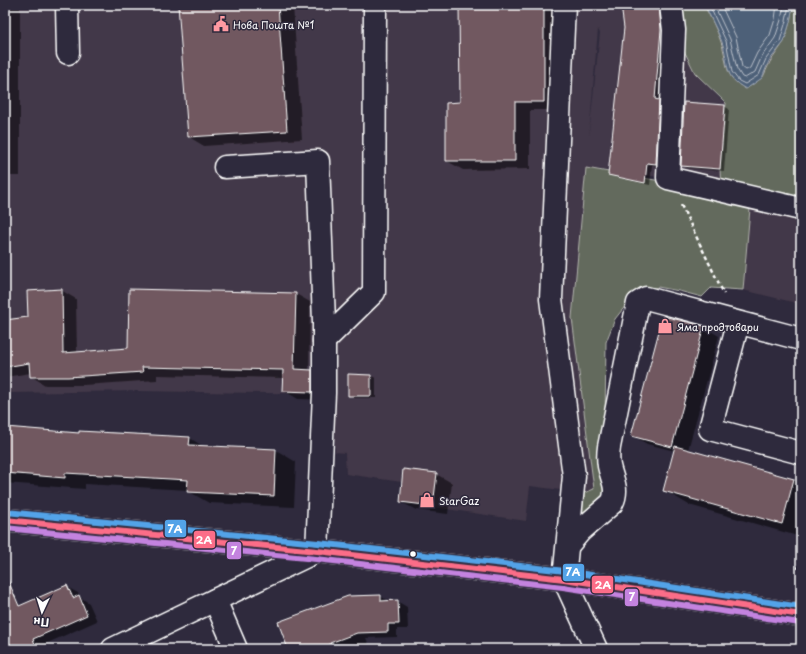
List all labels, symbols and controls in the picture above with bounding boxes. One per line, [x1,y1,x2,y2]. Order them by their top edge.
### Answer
public building icon: Нова Пошта №1 [212,15,230,33]
place label: Нова Пошта №1 [233,17,314,32]
shop icon: Яма продтовари [656,317,674,335]
place label: Яма продтовари [676,319,759,334]
shop icon: StarGaz [418,491,436,509]
place label: StarGaz [439,493,479,508]
line badge: 7А [164,519,187,538]
text: 7А [168,520,183,537]
line badge: 2А [193,530,216,549]
text: 2А [196,531,213,548]
line badge: 7 [226,541,242,560]
text: 7 [231,542,238,559]
unlabelled marker [408,549,418,559]
line badge: 7А [562,563,585,582]
text: 7А [566,563,581,580]
line badge: 2А [591,575,614,594]
text: 2А [595,576,612,593]
line badge: 7 [624,588,639,607]
text: 7 [629,588,636,605]
north arrow [22,592,62,632]
text: Пн [33,613,50,632]

